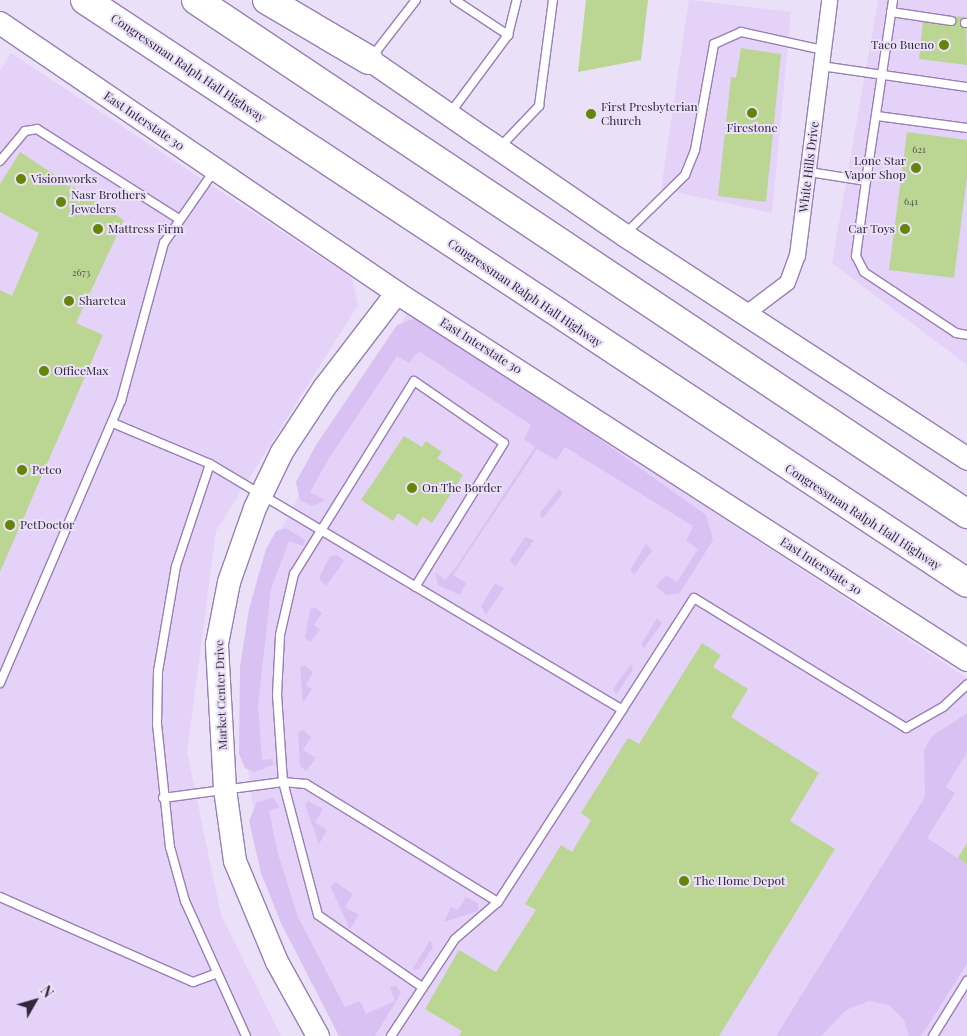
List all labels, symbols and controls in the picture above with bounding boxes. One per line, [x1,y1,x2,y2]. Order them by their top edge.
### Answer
street label: Congressman Ralph Hall Highway [108,11,268,125]
place label: Taco Bueno [871,38,934,52]
marker: Taco Bueno [938,39,950,51]
street label: East Interstate 30 [101,89,187,153]
place label: First Presbyterian Church [601,100,698,128]
marker: Firestone [746,107,758,119]
marker: First Presbyterian Church [585,108,597,120]
place label: Firestone [727,121,777,135]
street label: White Hills Drive [796,121,822,213]
house number: 621 [912,144,926,156]
place label: Lone Star Vapor Shop [844,154,906,182]
marker: Lone Star Vapor Shop [910,162,922,174]
place label: Visionworks [31,172,97,186]
marker: Visionworks [15,173,27,185]
place label: Nasr Brothers Jewelers [71,188,146,216]
marker: Nasr Brothers Jewelers [55,196,67,208]
house number: 641 [904,196,918,208]
place label: Mattress Firm [108,222,184,236]
place label: Car Toys [848,222,895,236]
marker: Mattress Firm [92,223,104,235]
marker: Car Toys [899,223,911,235]
street label: Congressman Ralph Hall Highway [445,236,605,350]
house number: 2673 [72,267,90,279]
place label: Sharetea [79,294,126,308]
marker: Sharetea [63,295,75,307]
street label: East Interstate 30 [437,315,525,377]
place label: OfficeMax [54,364,108,378]
marker: OfficeMax [38,365,50,377]
street label: Congressman Ralph Hall Highway [782,461,944,573]
place label: Petco [32,463,62,477]
marker: Petco [16,464,28,476]
place label: On The Border [422,481,502,495]
marker: On The Border [406,482,418,494]
place label: PetDoctor [20,518,74,532]
marker: PetDoctor [4,519,16,531]
street label: East Interstate 30 [778,534,864,598]
street label: Market Center Drive [212,640,230,750]
place label: The Home Depot [694,874,785,888]
marker: The Home Depot [678,875,690,887]
north arrow [10,976,60,1026]
text: N [37,982,58,1001]

